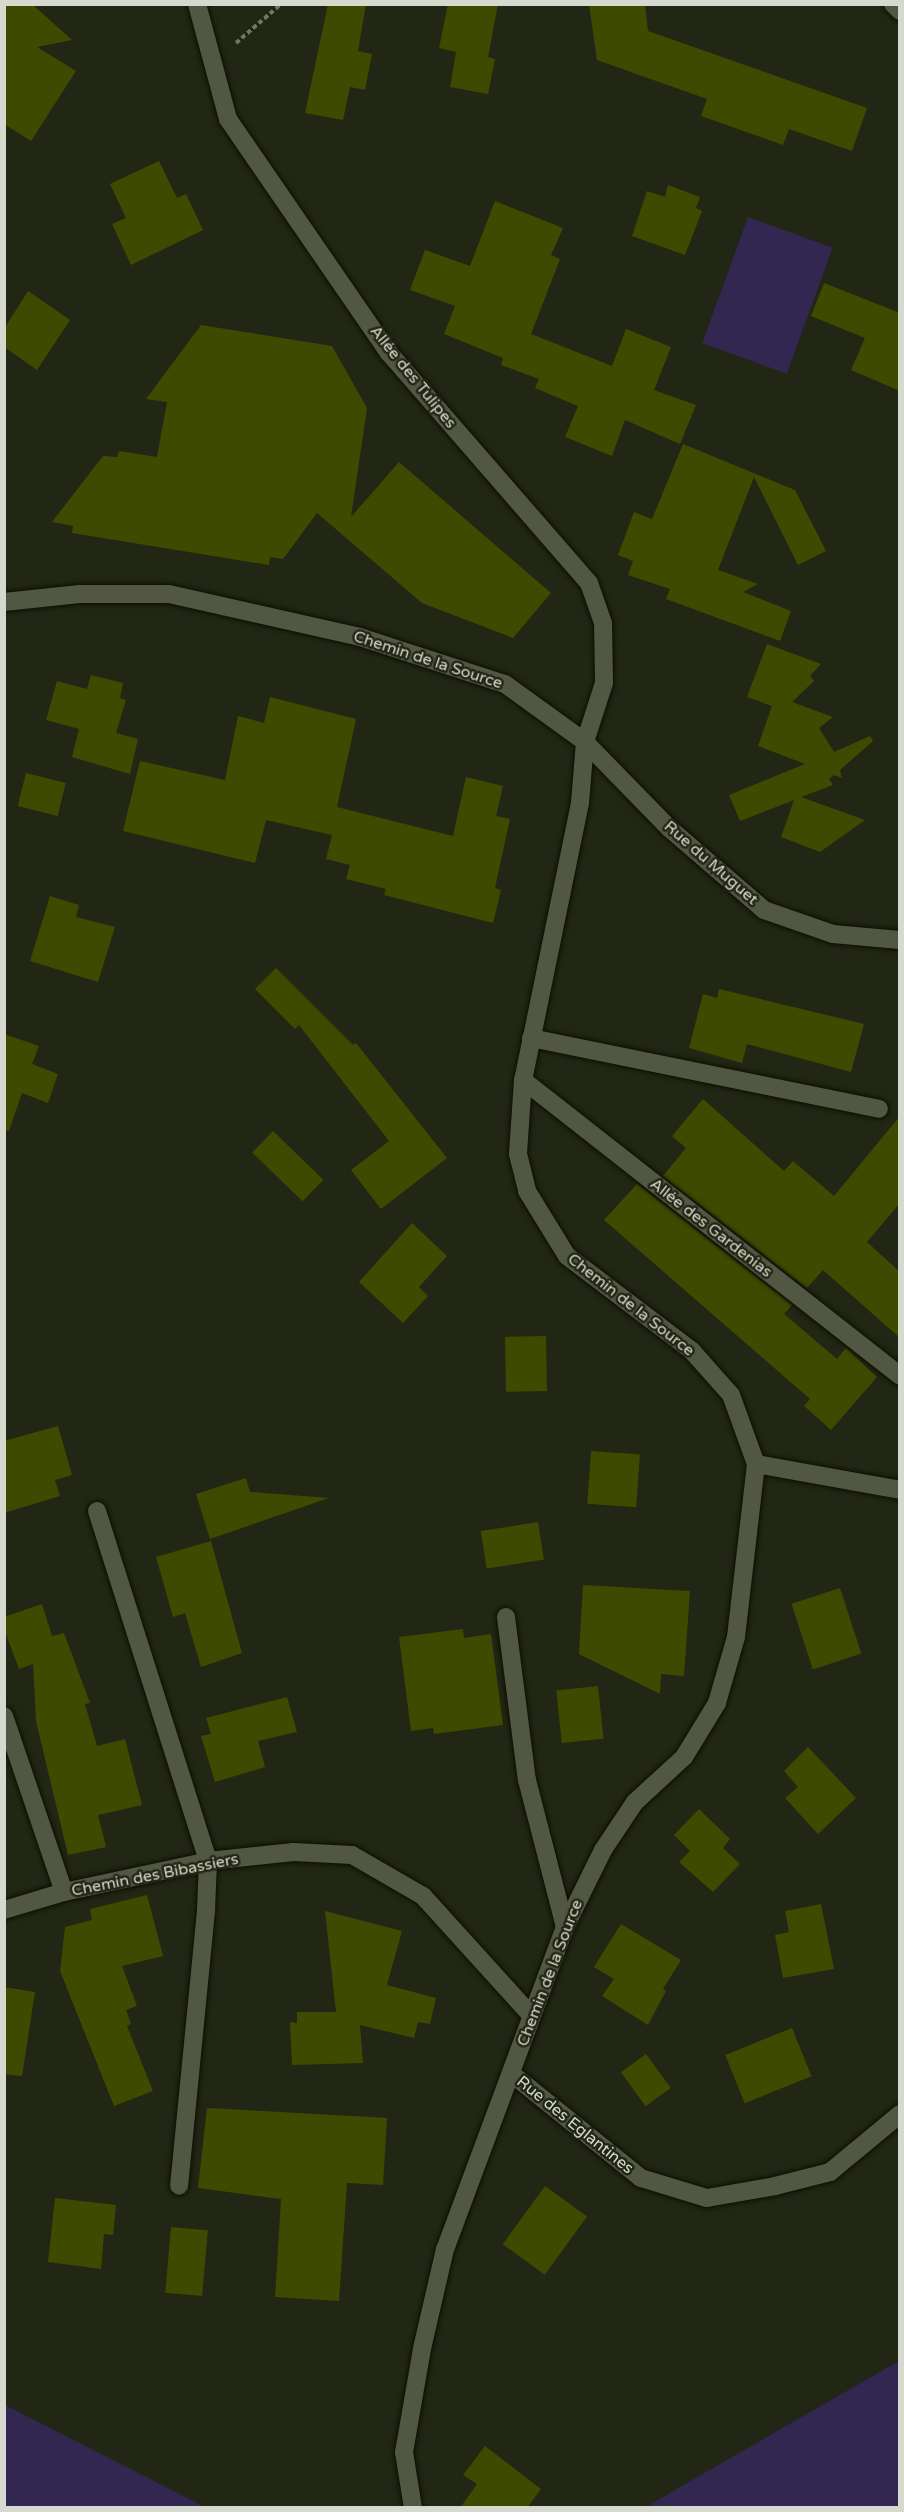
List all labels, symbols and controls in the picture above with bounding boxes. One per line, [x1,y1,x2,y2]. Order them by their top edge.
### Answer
street label: Allée des Tulipes [366,322,460,432]
street label: Chemin de la Source [351,627,505,693]
street label: Rue du Muguet [660,817,762,909]
street label: Allée des Gardenias [646,1174,776,1282]
street label: Chemin de la Source [564,1250,698,1360]
street label: Chemin des Bibassiers [70,1849,240,1901]
street label: Chemin de la Source [513,1897,587,2049]
street label: Rue des Eglantines [513,2072,637,2178]

